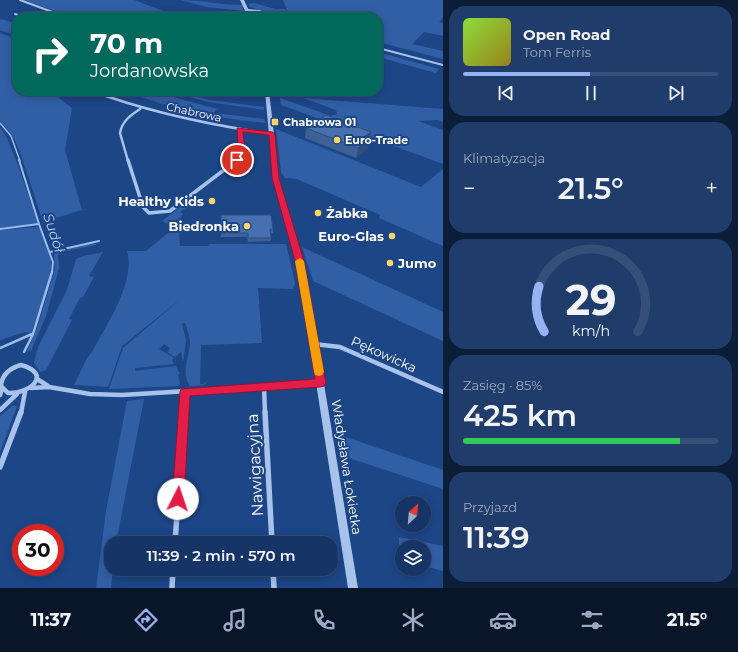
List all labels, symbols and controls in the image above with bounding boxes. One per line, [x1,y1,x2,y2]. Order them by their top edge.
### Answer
text: Open Road [523,25,611,44]
text: 70 m [90,26,163,60]
icon: right [24,28,76,80]
text: Tom Ferris [523,44,591,60]
text: Jordanowska [90,60,209,82]
icon: previous [495,82,517,104]
icon: pause [580,82,602,104]
icon: next [665,82,687,104]
street label: Chabrowa [165,99,223,125]
place label: Chabrowa 01 [283,115,356,129]
marker: Chabrowa 01 [270,117,280,127]
place label: Euro-Trade [345,133,408,147]
marker: Euro-Trade [332,135,342,145]
pin [220,143,254,177]
icon: arrive [226,149,248,171]
text: Klimatyzacja [463,150,545,166]
text: 21.5° [557,170,624,207]
text: − [463,175,476,202]
text: + [705,175,718,202]
place label: Healthy Kids [118,193,204,209]
marker: Healthy Kids [207,196,217,206]
place label: Żabka [326,205,368,221]
marker: Żabka [313,208,323,218]
water label: Sudół [39,211,69,256]
place label: Biedronka [169,218,239,234]
marker: Biedronka [242,221,252,231]
place label: Euro-Glas [318,228,384,244]
marker: Euro-Glas [387,231,397,241]
place label: Jumo [397,255,437,271]
marker: Jumo [385,258,395,268]
text: 29 [565,275,616,325]
text: km/h [571,322,610,340]
street label: Pękowicka [349,332,419,376]
text: Zasięg · 85% [463,377,542,393]
text: 425 km [463,397,577,434]
street label: Władysława Łokietka [328,398,366,536]
street label: Nawigacyjna [243,413,267,517]
position arrow [157,478,199,520]
north arrow [395,496,431,532]
map controls [395,496,431,576]
text: Przyjazd [463,499,517,515]
text: 11:39 [463,519,529,556]
speed limit sign: 30 [12,524,64,576]
button: layers [395,540,431,576]
text: 11:39 · 2 min · 570 m [146,546,296,565]
icon: directions [132,606,160,634]
icon: music [221,606,249,634]
icon: phone [310,606,338,634]
icon: climate [399,606,427,634]
icon: car [489,606,517,634]
icon: filters [578,606,606,634]
text: 11:37 [31,609,71,631]
text: 21.5° [667,609,707,631]

